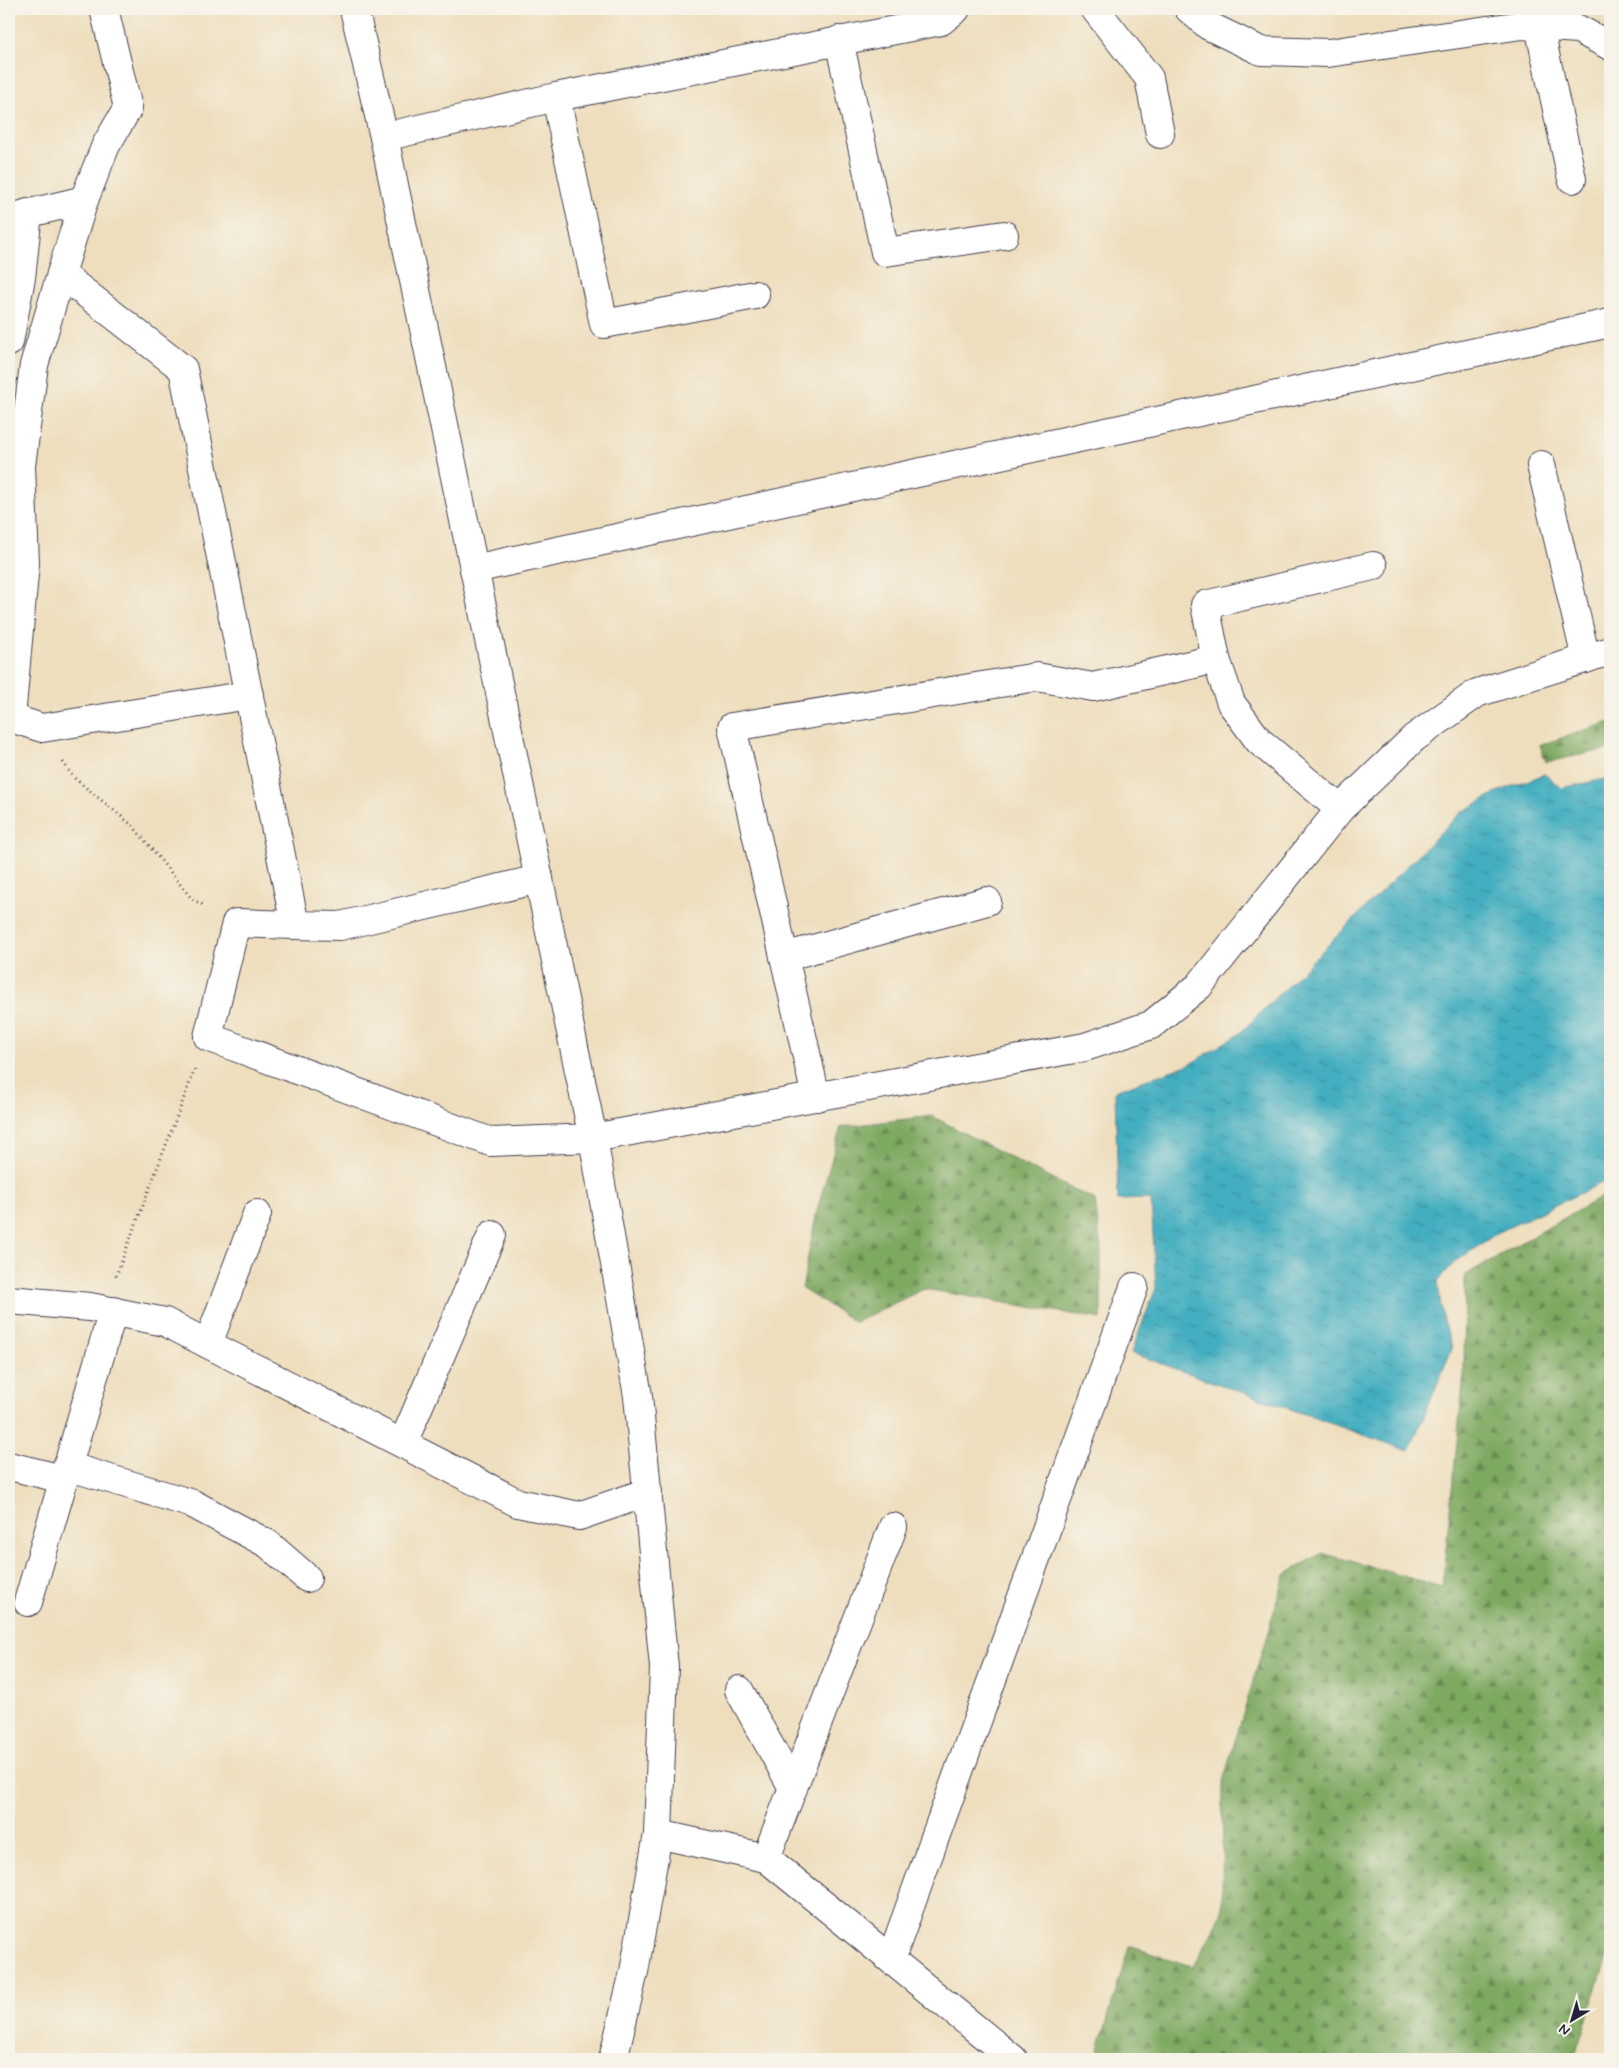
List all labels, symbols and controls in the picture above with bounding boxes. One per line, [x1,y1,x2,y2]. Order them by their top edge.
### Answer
north arrow [1546,1996,1596,2046]
text: N [1555,2019,1574,2039]

